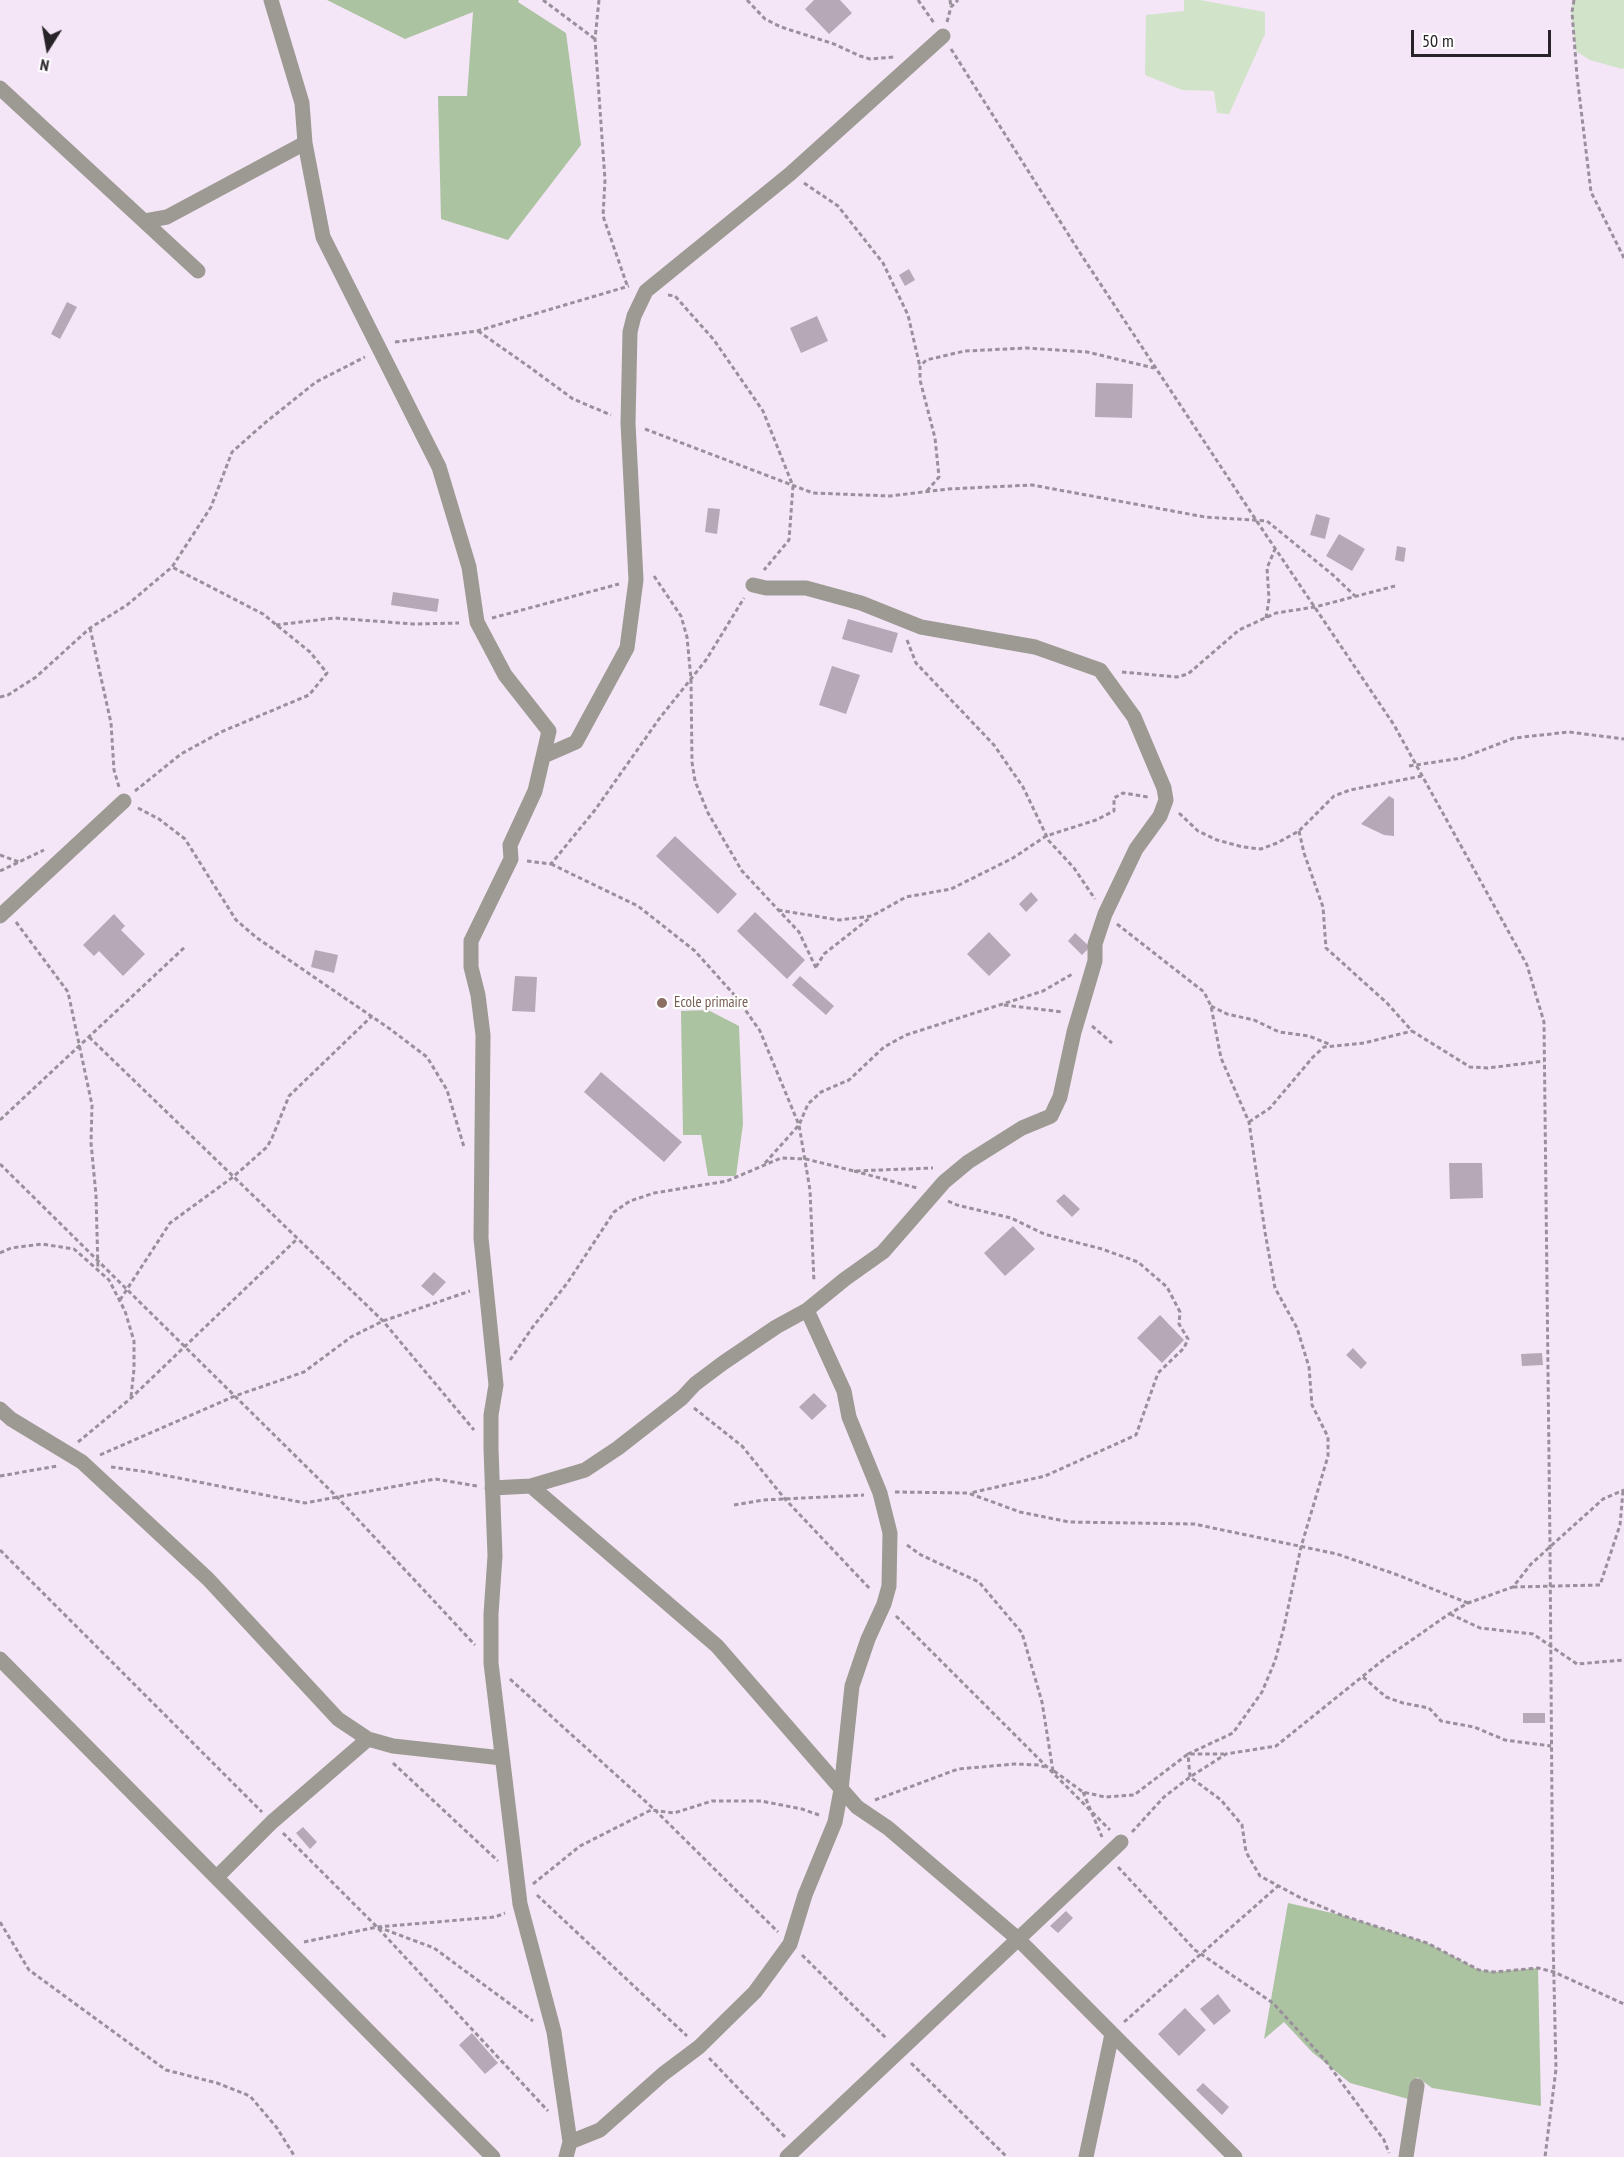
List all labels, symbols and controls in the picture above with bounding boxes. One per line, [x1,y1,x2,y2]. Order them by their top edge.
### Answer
north arrow [18,18,78,78]
scale bar [1414,18,1554,56]
text: 50 m [1422,29,1454,52]
text: N [38,55,51,76]
place label: Ecole primaire [674,994,748,1012]
marker: Ecole primaire [655,996,669,1010]

